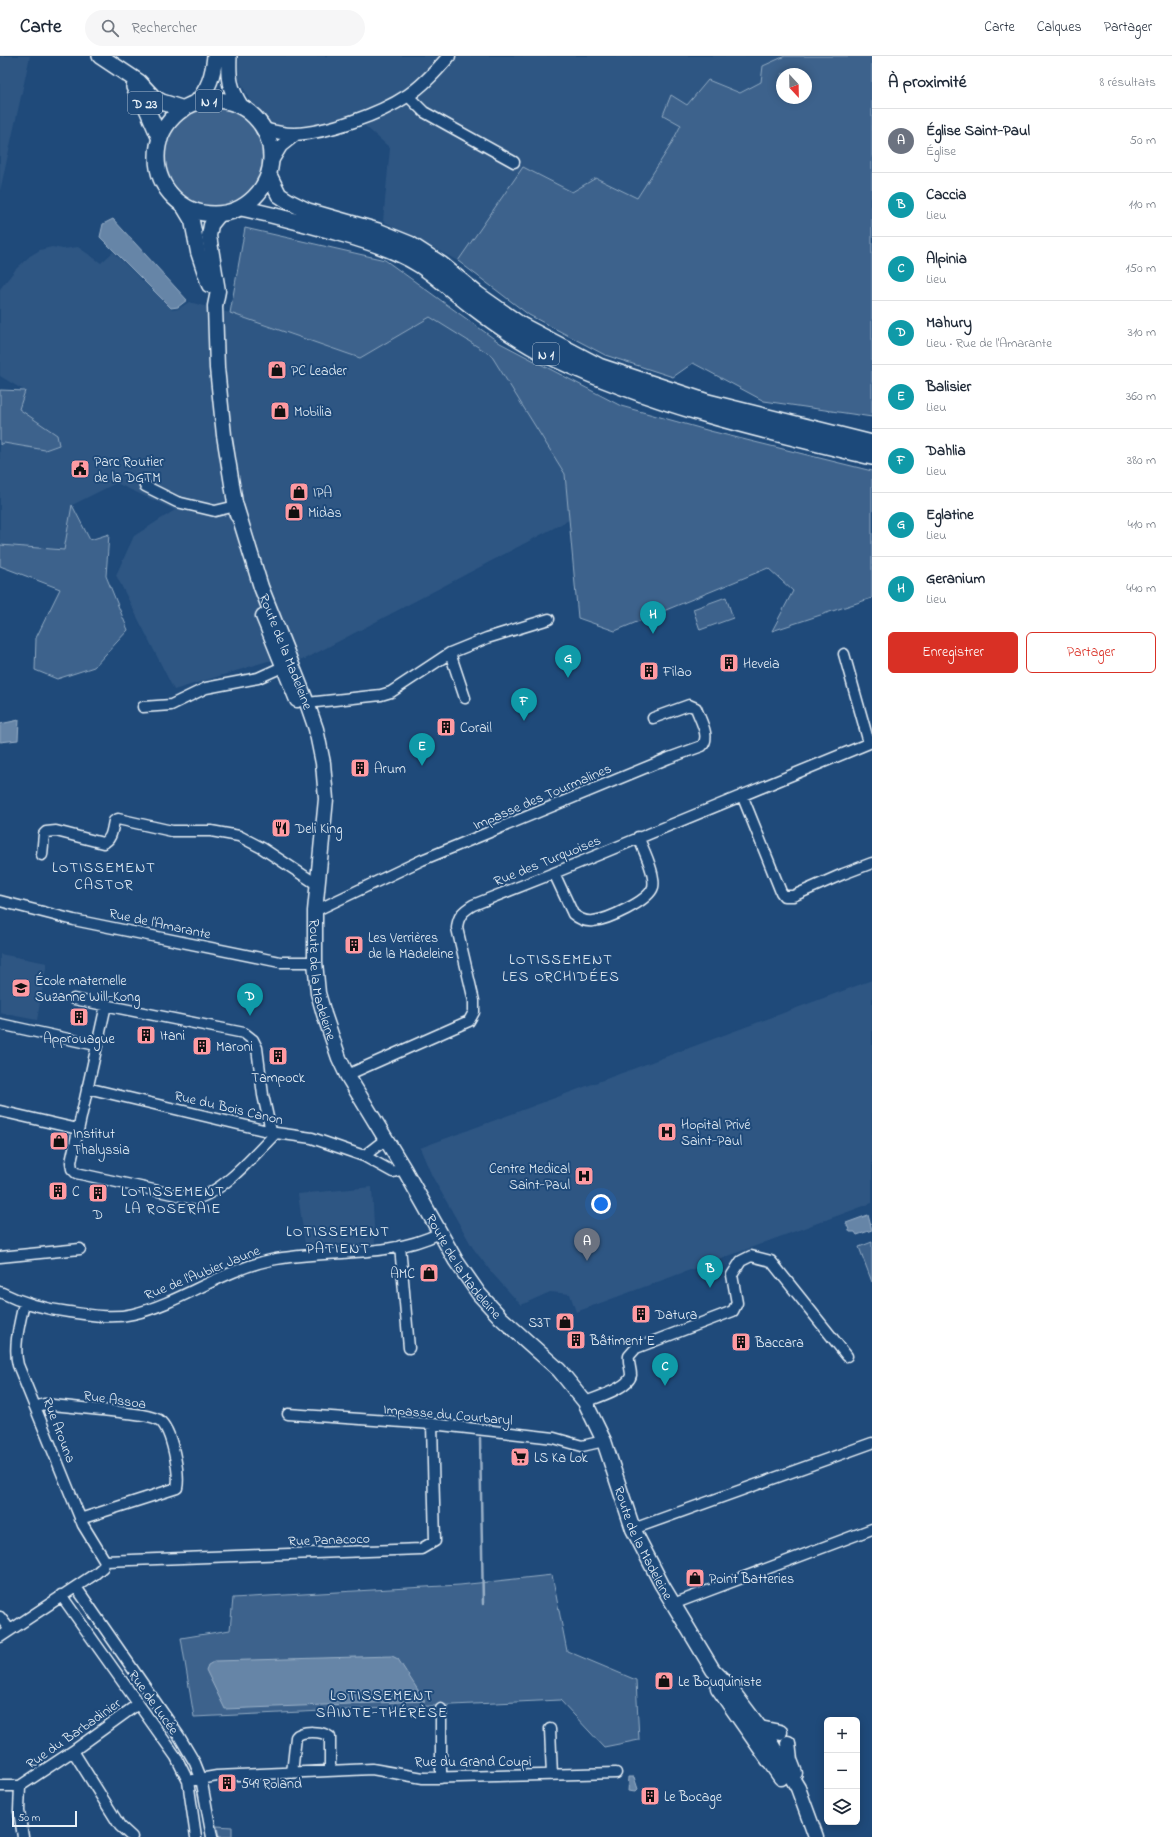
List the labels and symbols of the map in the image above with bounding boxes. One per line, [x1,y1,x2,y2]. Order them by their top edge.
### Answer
north arrow [776,68,812,104]
road number: N 1 [196,90,222,112]
road number: D 23 [128,92,162,114]
road number: N 1 [533,343,559,365]
shop icon: PC Leader [266,359,288,381]
place label: PC Leader [291,361,348,382]
shop icon: Mobilia [269,400,291,422]
place label: Mobilia [294,402,332,423]
place label: Parc Routier de la DGTM [94,452,164,489]
public building icon: Parc Routier de la DGTM [69,458,91,480]
shop icon: IPA [288,481,310,503]
place label: IPA [313,483,332,504]
shop icon: Midas [283,501,305,523]
place label: Midas [308,503,342,524]
street label: Route de la Madeleine [253,591,318,713]
pin: H [640,601,666,634]
pin: G [555,645,581,678]
building icon: Heveia [718,652,740,674]
place label: Heveia [743,654,780,675]
building icon: Filao [638,660,660,682]
place label: Filao [662,662,692,683]
pin: F [511,688,537,721]
building icon: Corail [435,716,457,738]
place label: Corail [460,718,492,739]
pin: E [409,733,435,766]
building icon: Arum [349,757,371,779]
place label: Arum [374,759,406,780]
street label: Impasse des Tourmalines [470,759,615,836]
restaurant icon: Deli King [270,817,292,839]
place label: Deli King [294,819,342,841]
street label: Rue des Turquoises [491,830,604,892]
district label: LOTISSEMENT CASTOR [52,857,156,896]
street label: Rue de l'Amarante [107,903,213,946]
street label: Route de la Madeleine [303,919,342,1044]
place label: Les Verrières de la Madeleine [368,928,454,965]
building icon: Les Verrières de la Madeleine [343,934,365,956]
district label: LOTISSEMENT LES ORCHIDÉES [502,949,620,988]
place label: École maternelle Suzanne Will-Kong [35,971,140,1009]
school or university icon: École maternelle Suzanne Will-Kong [10,977,32,999]
pin: D [237,983,263,1016]
building icon: Approuague [68,1006,90,1028]
building icon: Itani [135,1024,157,1046]
place label: Itani [160,1026,185,1047]
place label: Approuague [43,1029,115,1051]
building icon: Maroni [191,1035,213,1057]
place label: Maroni [216,1037,253,1058]
building icon: Tampock [267,1045,289,1067]
place label: Tampock [251,1068,306,1089]
street label: Rue du Bois Canon [172,1086,285,1131]
place label: Hopital Privé Saint-Paul [681,1115,751,1152]
hospital icon: Hopital Privé Saint-Paul [656,1121,678,1143]
place label: Institut Thalyssia [73,1124,130,1162]
shop icon: Institut Thalyssia [48,1130,70,1152]
place label: Centre Medical Saint-Paul [489,1159,570,1196]
hospital icon: Centre Medical Saint-Paul [573,1165,595,1187]
building icon: C [47,1180,69,1202]
district label: LOTISSEMENT LA ROSERAIE [121,1181,225,1220]
place label: C [72,1182,80,1203]
building icon: D [87,1182,109,1204]
your location [591,1194,611,1214]
place label: D [92,1205,103,1226]
street label: Route de la Madeleine [420,1211,506,1325]
district label: LOTISSEMENT PATIENT [286,1221,390,1260]
pin: A [574,1228,600,1261]
street label: Rue de l'Aubier Jaune [142,1240,264,1306]
pin: B [697,1255,723,1288]
shop icon: AMC [418,1262,440,1284]
place label: AMC [390,1264,415,1285]
building icon: Datura [630,1303,652,1325]
place label: Datura [654,1305,697,1326]
shop icon: S3T [554,1311,576,1333]
place label: S3T [528,1313,551,1334]
building icon: Bâtiment E [565,1329,587,1351]
place label: Bâtiment E [589,1331,655,1352]
building icon: Baccara [730,1331,752,1353]
place label: Baccara [754,1333,804,1354]
pin: C [652,1353,678,1386]
street label: Rue Assoa [82,1386,148,1415]
street label: Rue Arouna [37,1395,81,1466]
street label: Impasse du Courbaryl [382,1399,513,1433]
supermarket icon: LS Ka Lok [509,1446,531,1468]
place label: LS Ka Lok [534,1448,589,1469]
street label: Route de la Madeleine [608,1484,678,1605]
street label: Rue Panacoco [288,1529,370,1552]
shop icon: Point Batteries [684,1567,706,1589]
place label: Point Batteries [709,1569,794,1590]
street label: Rue de Lucée [122,1666,184,1740]
shop icon: Le Bouquiniste [653,1670,675,1692]
place label: Le Bouquiniste [678,1672,762,1693]
district label: LOTISSEMENT SAINTE-THÉRÈSE [316,1685,448,1724]
street label: Rue du Barbadinier [22,1693,126,1775]
street label: Rue du Grand Coupi [415,1752,531,1773]
building icon: 549 Roland [216,1772,238,1794]
place label: 549 Roland [241,1774,302,1795]
building icon: Le Bocage [639,1785,661,1807]
place label: Le Bocage [664,1787,723,1809]
scale bar [12,1809,77,1828]

